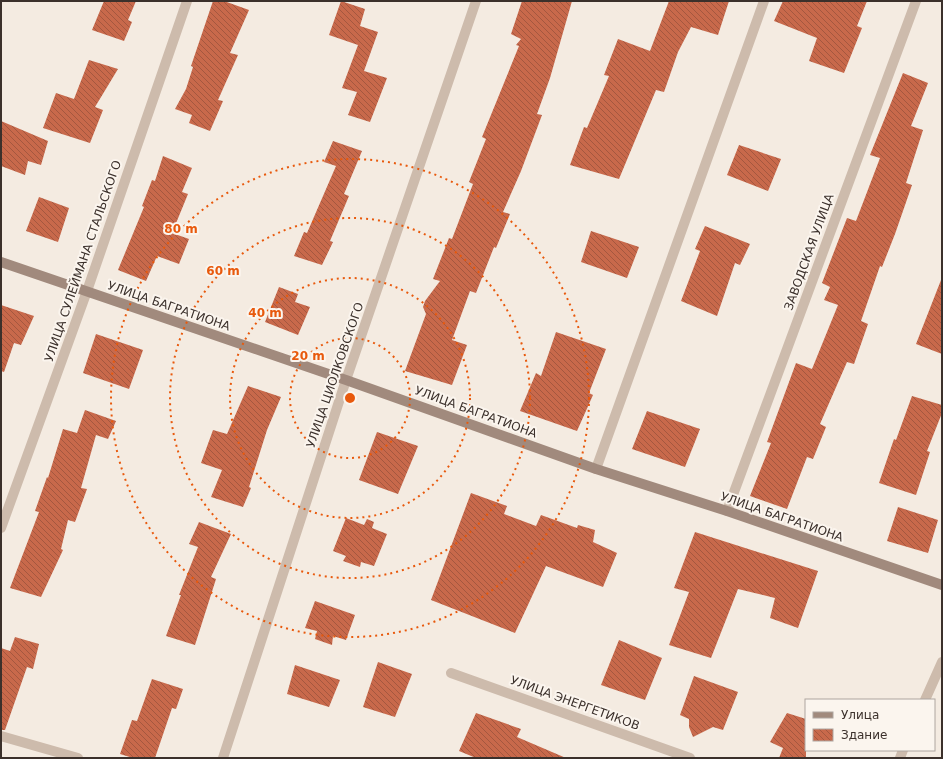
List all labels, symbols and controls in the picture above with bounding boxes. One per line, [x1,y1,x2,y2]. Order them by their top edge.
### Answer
street label: УЛИЦА СУЛЕЙМАНА СТАЛЬСКОГО [41,158,124,363]
street label: ЗАВОДСКАЯ УЛИЦА [781,191,837,312]
text: 80 m [164,222,198,236]
text: 60 m [206,264,240,278]
street label: УЛИЦА БАГРАТИОНА [106,278,233,334]
street label: УЛИЦА ЦИОЛКОВСКОГО [304,301,366,449]
text: 40 m [248,306,282,320]
text: 20 m [291,349,325,363]
street label: УЛИЦА БАГРАТИОНА [413,383,540,441]
centre of rings [343,391,357,405]
street label: УЛИЦА БАГРАТИОНА [719,489,846,545]
street label: УЛИЦА ЭНЕРГЕТИКОВ [509,673,641,733]
legend [805,699,935,751]
text: Улица [841,708,879,722]
text: Здание [841,728,887,742]

